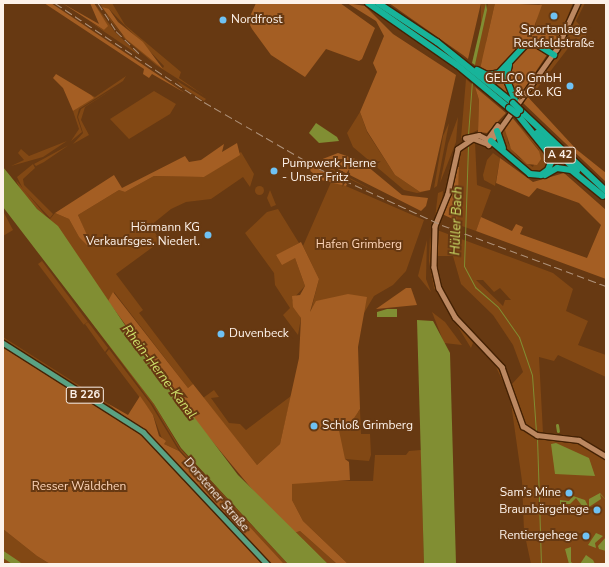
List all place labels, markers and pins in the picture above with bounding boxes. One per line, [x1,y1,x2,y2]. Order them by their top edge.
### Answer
marker: Sportanlage Reckfeldstraße [549,11,559,21]
place label: Nordfrost [231,13,283,27]
marker: Nordfrost [218,15,228,25]
place label: Sportanlage Reckfeldstraße [514,23,594,51]
place label: GELCO GmbH & Co. KG [485,72,562,100]
marker: GELCO GmbH & Co. KG [565,81,575,91]
place label: Pumpwerk Herne - Unser Fritz [282,157,376,185]
marker: Pumpwerk Herne - Unser Fritz [269,166,279,176]
place label: Hörmann KG Verkaufsges. Niederl. [86,221,200,249]
marker: Hörmann KG Verkaufsges. Niederl. [203,230,213,240]
place label: Duvenbeck [229,327,289,341]
marker: Duvenbeck [216,329,226,339]
place label: Schloß Grimberg [322,419,413,433]
marker: Schloß Grimberg [309,421,319,431]
place label: Sam’s Mine [500,486,561,500]
marker: Sam’s Mine [564,488,574,498]
place label: Braunbärgehege [499,503,589,517]
marker: Braunbärgehege [592,505,602,515]
place label: Rentiergehege [499,529,578,543]
marker: Rentiergehege [581,531,591,541]

